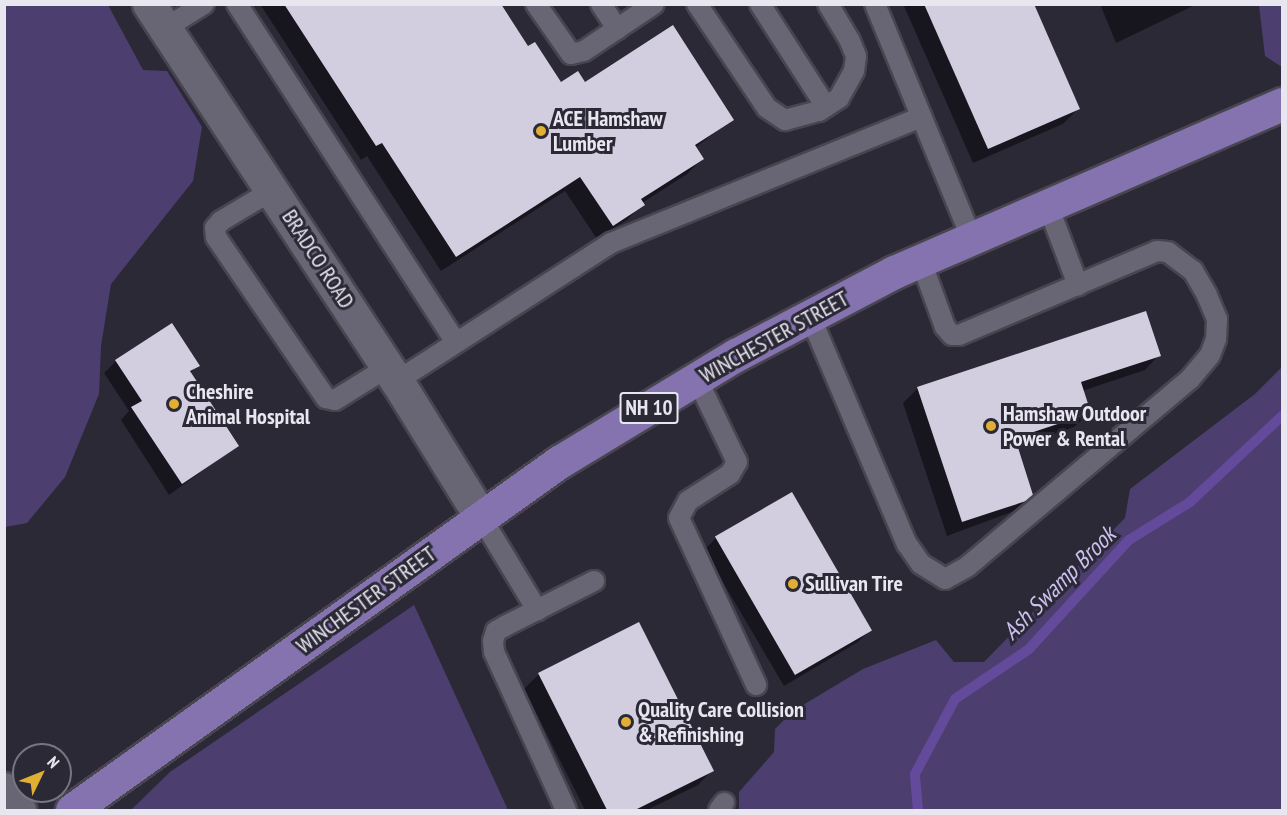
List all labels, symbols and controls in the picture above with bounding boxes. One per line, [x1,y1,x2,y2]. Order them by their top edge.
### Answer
place label: ACE Hamshaw Lumber [553,105,663,156]
marker: ACE Hamshaw Lumber [534,124,548,138]
street label: BRADCO ROAD [276,205,360,313]
street label: WINCHESTER STREET [695,285,853,389]
place label: Cheshire Animal Hospital [186,378,310,430]
road number: NH 10 [619,390,679,426]
marker: Cheshire Animal Hospital [167,397,181,411]
place label: Hamshaw Outdoor Power & Rental [1003,400,1147,452]
marker: Hamshaw Outdoor Power & Rental [984,419,998,433]
water label: Ash Swamp Brook [996,520,1122,646]
street label: WINCHESTER STREET [291,541,441,659]
place label: Sullivan Tire [805,571,904,597]
marker: Sullivan Tire [786,577,800,591]
place label: Quality Care Collision & Refinishing [638,696,805,748]
marker: Quality Care Collision & Refinishing [619,715,633,729]
north arrow [12,743,72,803]
text: N [43,752,64,772]

